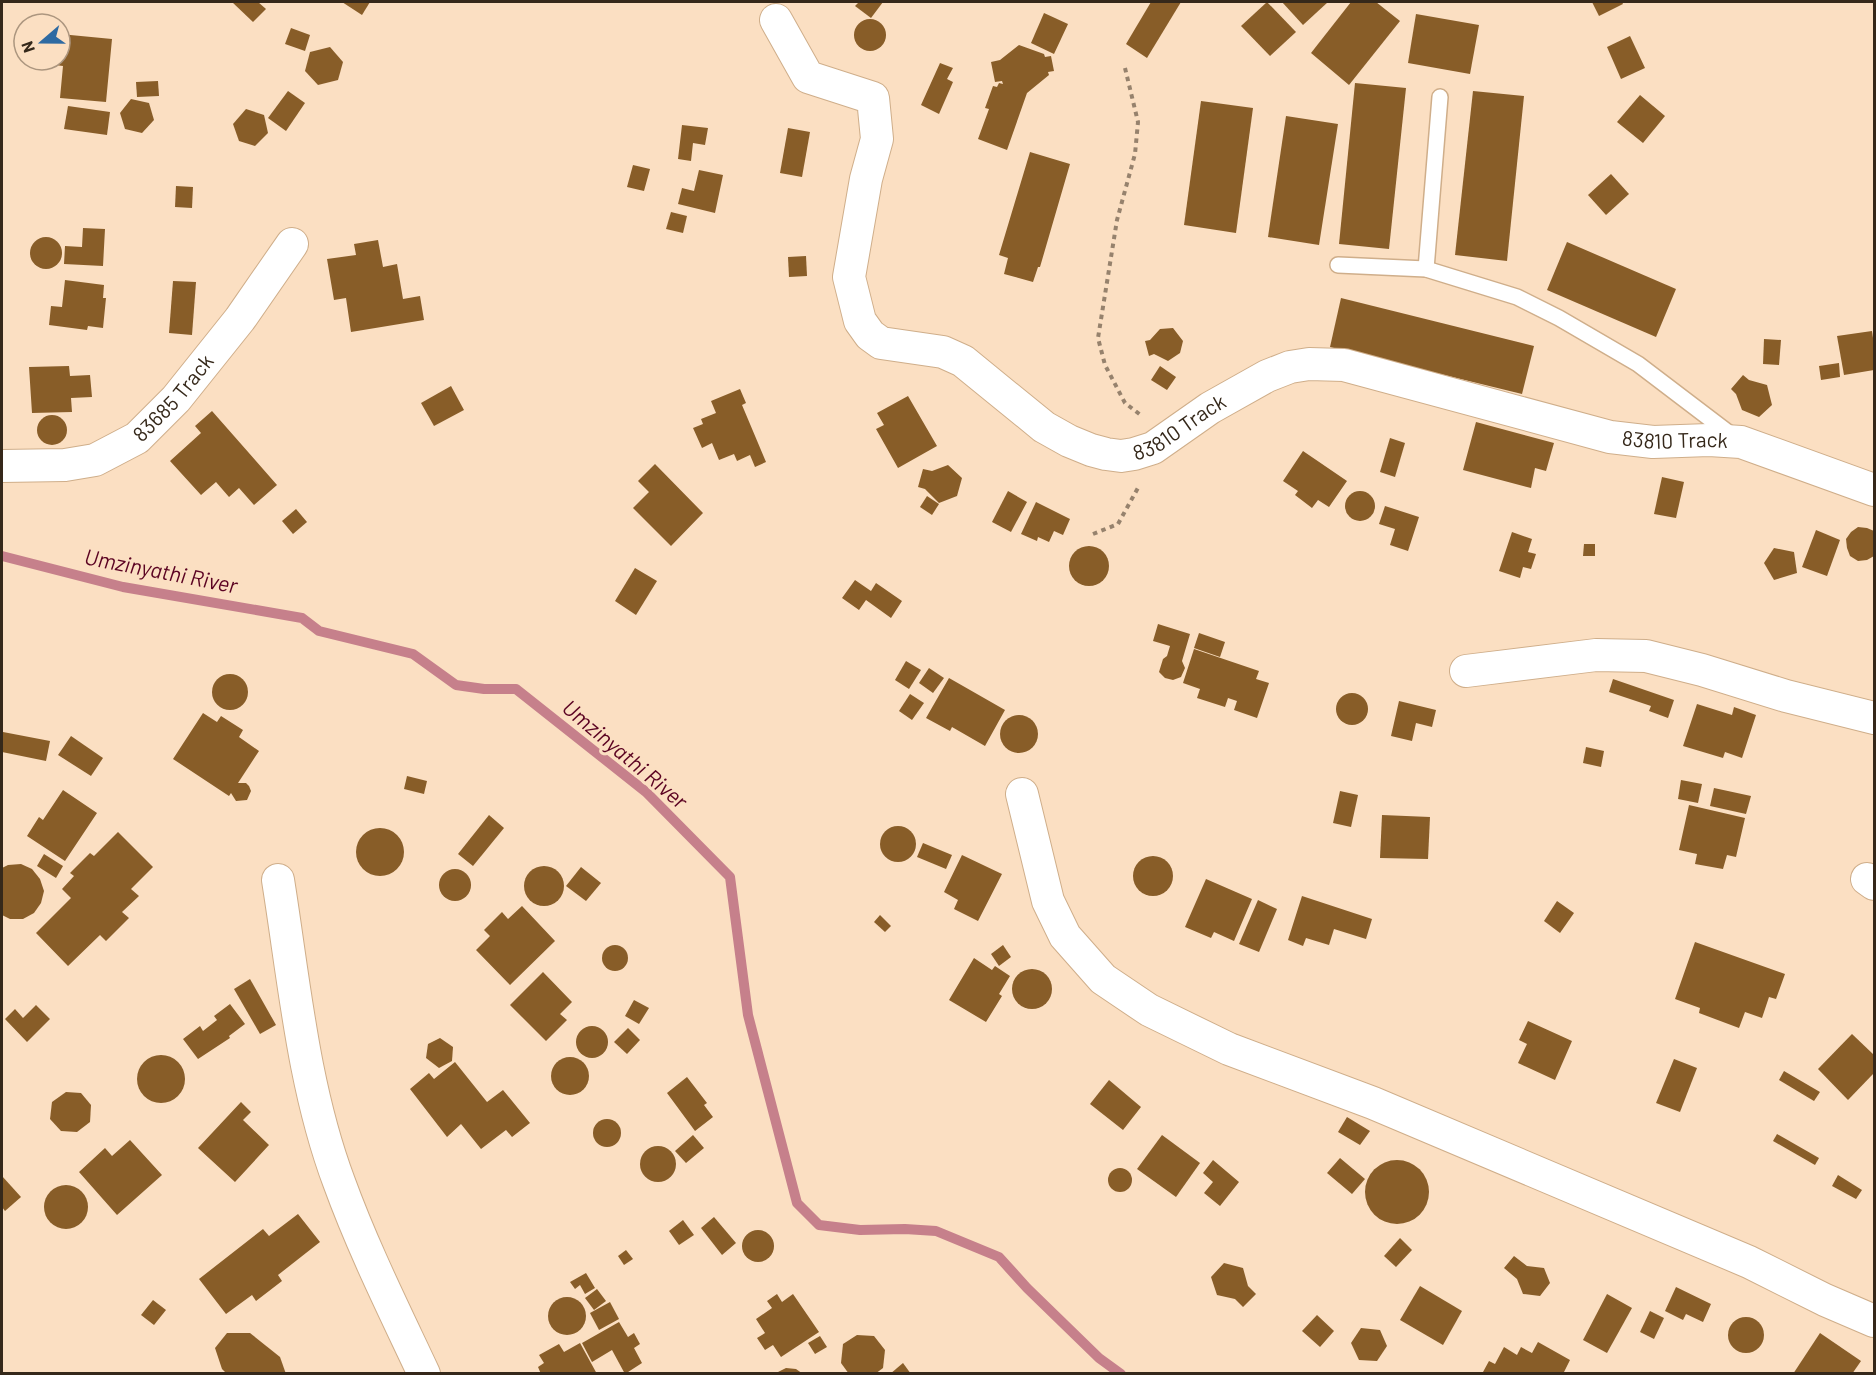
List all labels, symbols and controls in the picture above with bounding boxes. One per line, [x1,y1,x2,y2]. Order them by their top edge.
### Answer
north arrow [12,12,72,72]
text: N [17,39,38,56]
street label: 83685 Track [127,348,218,446]
street label: 83810 Track [1129,388,1230,465]
street label: 83810 Track [1621,424,1729,453]
water label: Umzinyathi River [83,542,241,598]
water label: Umzinyathi River [558,693,694,814]

